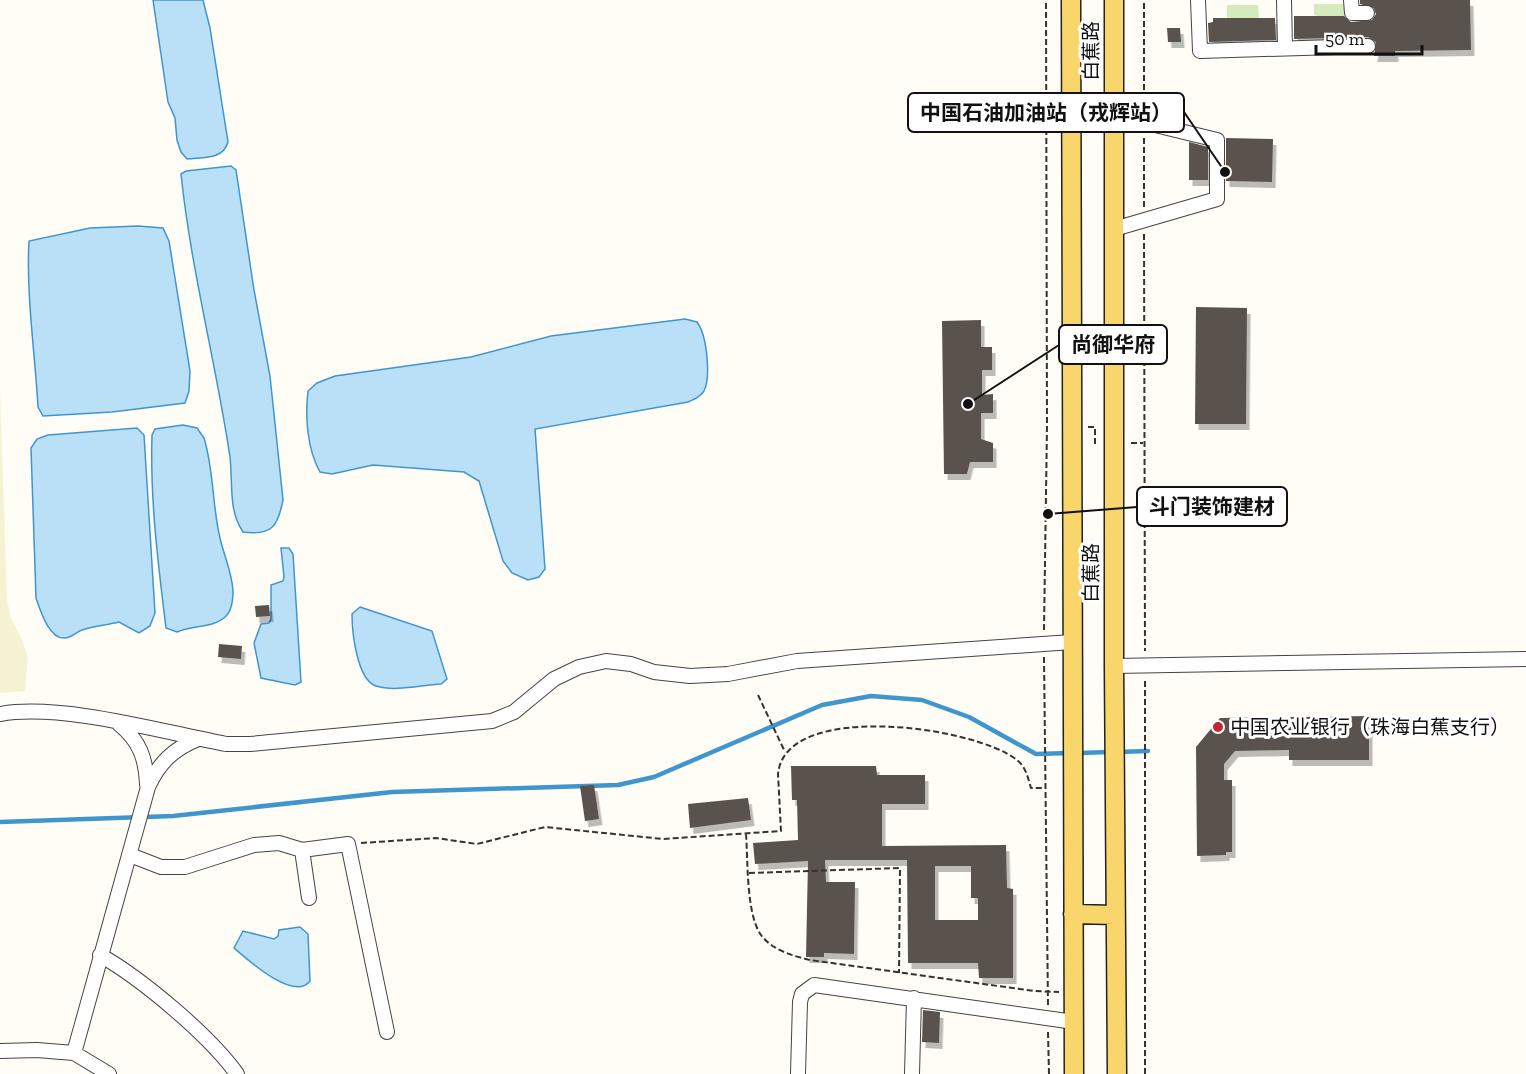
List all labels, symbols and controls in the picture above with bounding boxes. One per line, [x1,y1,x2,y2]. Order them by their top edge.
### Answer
scale bar [1316,18,1422,56]
street label: 白蕉路 [1079,21,1103,81]
text: 50 m [1325,28,1365,50]
callout: 中国石油加油站（戎辉站） [908,93,1184,132]
text: 中国石油加油站（戎辉站） [920,100,1172,125]
callout: 尚御华府 [1059,325,1167,364]
text: 尚御华府 [1071,332,1155,357]
callout: 斗门装饰建材 [1137,487,1287,526]
text: 斗门装饰建材 [1149,494,1275,519]
street label: 白蕉路 [1079,543,1103,603]
place label: 中国农业银行（珠海白蕉支行） [1230,715,1510,739]
marker: 中国农业银行（珠海白蕉支行） [1211,720,1225,734]

